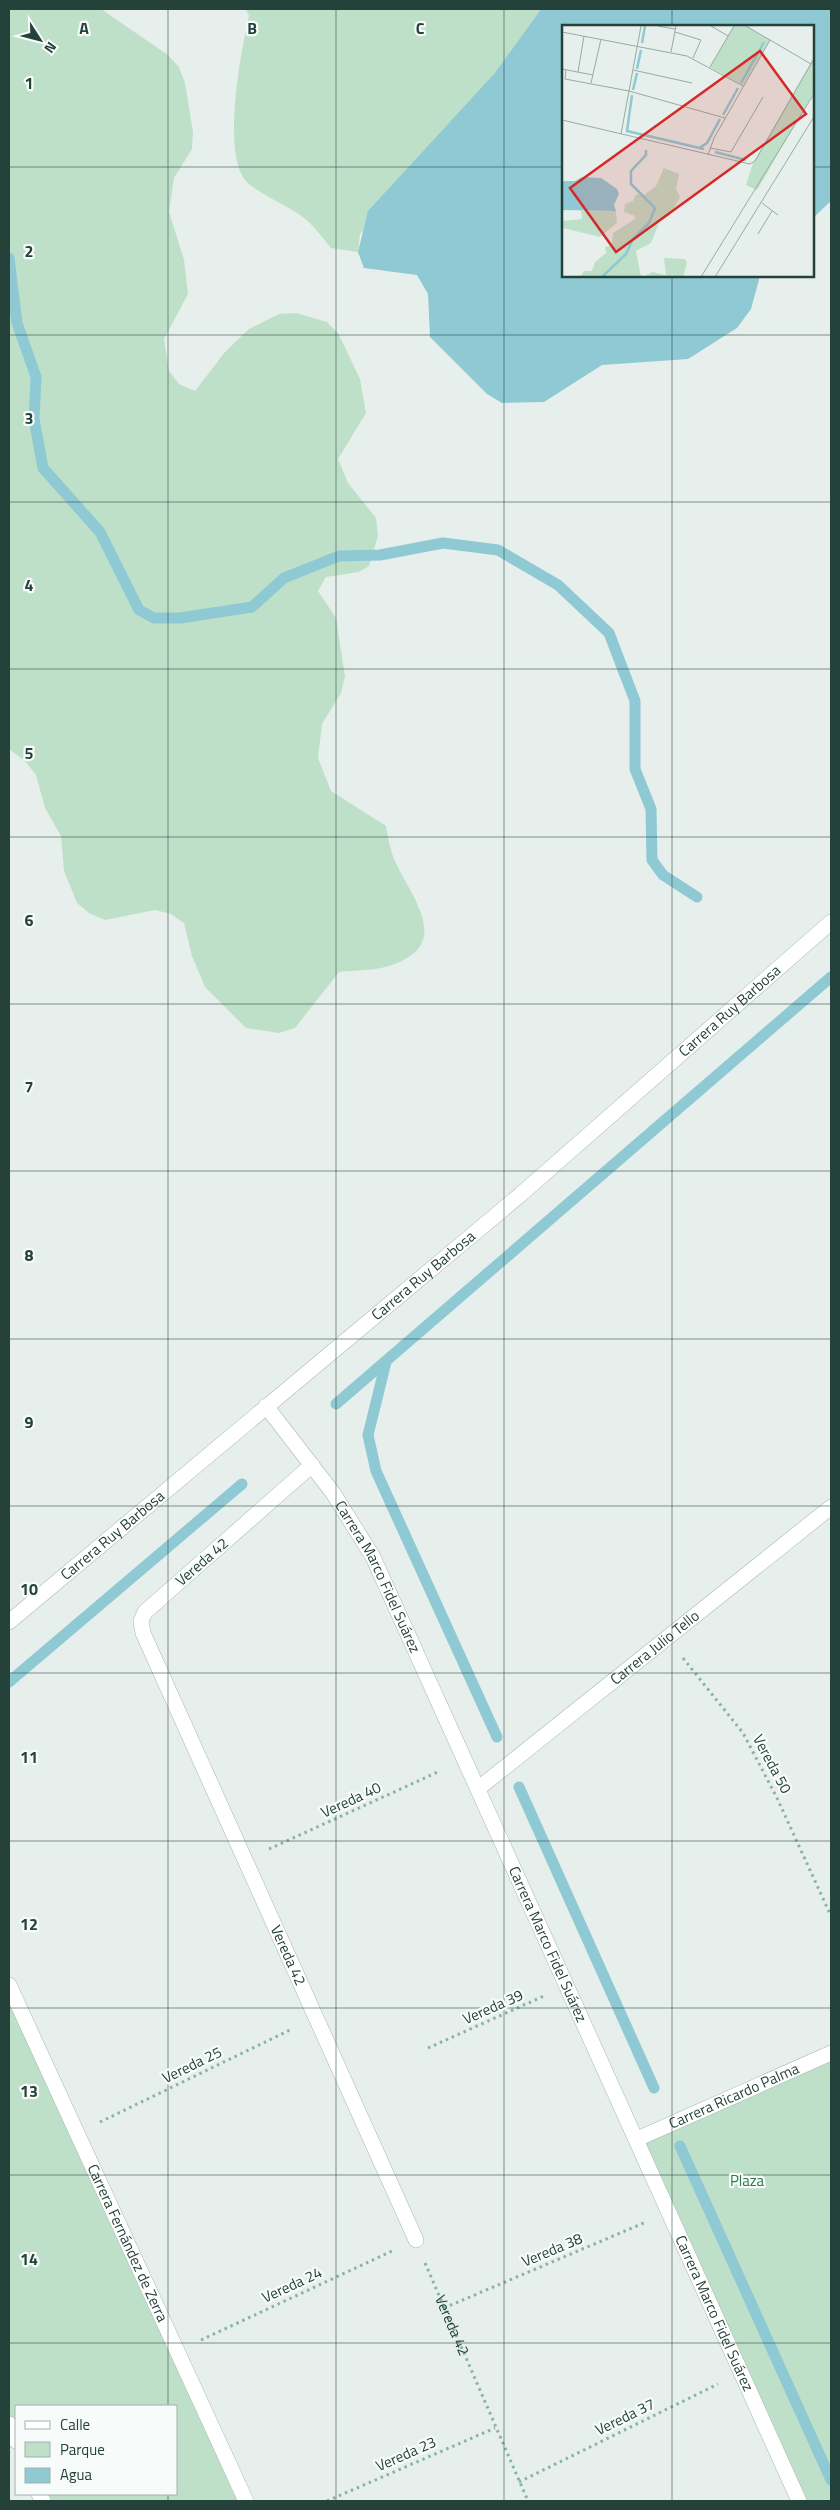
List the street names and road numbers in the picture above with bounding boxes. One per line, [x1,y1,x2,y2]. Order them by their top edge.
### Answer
street label: Carrera Ruy Barbosa [673,959,786,1062]
street label: Carrera Ruy Barbosa [366,1225,481,1326]
street label: Carrera Ruy Barbosa [55,1484,170,1585]
street label: Carrera Marco Fidel Suárez [329,1496,427,1657]
street label: Vereda 42 [170,1532,233,1591]
street label: Carrera Julio Tello [605,1604,704,1690]
street label: Vereda 50 [747,1730,798,1797]
street label: Vereda 40 [317,1776,385,1823]
street label: Carrera Marco Fidel Suárez [503,1862,593,2026]
street label: Vereda 42 [265,1921,312,1989]
street label: Vereda 39 [459,1983,527,2030]
street label: Vereda 25 [158,2040,226,2089]
street label: Carrera Ricardo Palma [665,2056,803,2135]
street label: Carrera Fernández de Zerra [82,2160,174,2326]
street label: Vereda 38 [518,2226,586,2273]
street label: Carrera Marco Fidel Suárez [670,2231,760,2395]
street label: Vereda 24 [258,2261,326,2308]
street label: Vereda 42 [429,2291,476,2359]
street label: Vereda 37 [591,2392,659,2441]
street label: Vereda 23 [372,2430,440,2477]

